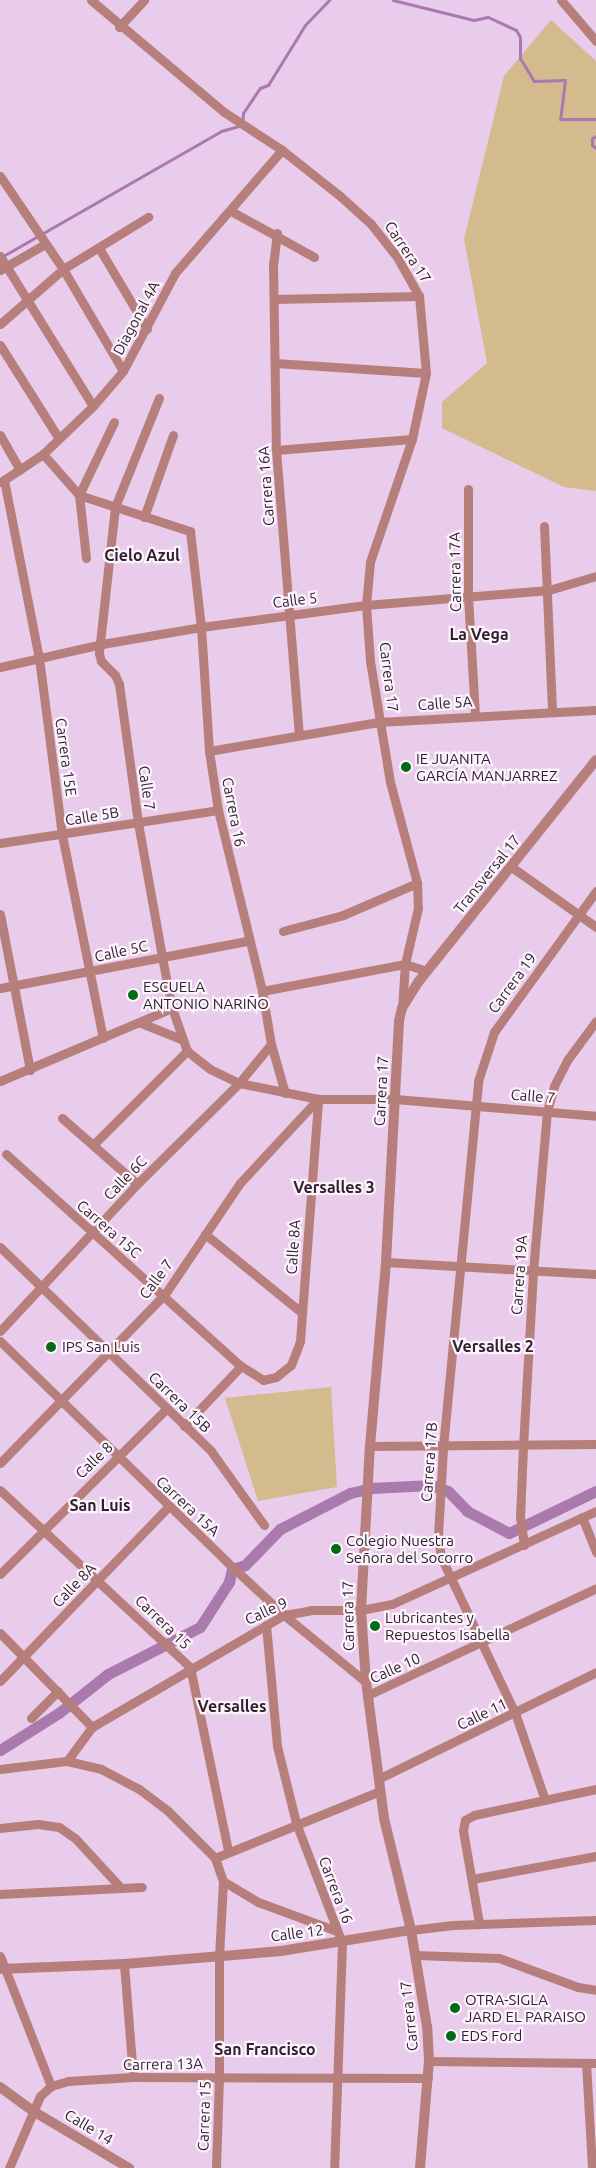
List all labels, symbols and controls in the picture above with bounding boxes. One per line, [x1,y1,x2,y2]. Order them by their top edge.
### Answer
street label: Carrera 17 [381,218,435,286]
street label: Diagonal 4A [109,278,163,358]
street label: Carrera 16A [254,445,278,527]
street label: Carrera 17A [445,532,465,612]
district label: Cielo Azul [104,545,180,565]
street label: Calle 5 [272,588,318,612]
district label: La Vega [449,624,509,644]
street label: Carrera 17 [376,641,402,713]
street label: Calle 5A [417,692,473,714]
street label: Carrera 15E [52,717,80,797]
place label: IE JUANITA GARCÍA MANJARREZ [416,749,557,784]
marker: IE JUANITA GARCÍA MANJARREZ [400,761,412,773]
street label: Calle 7 [135,764,159,812]
street label: Carrera 16 [218,776,250,848]
street label: Calle 5B [64,803,120,829]
street label: Transversal 17 [450,831,524,917]
street label: Calle 5C [93,937,149,965]
street label: Carrera 19 [484,949,540,1017]
place label: ESCUELA ANTONIO NARIÑO [143,977,269,1012]
marker: ESCUELA ANTONIO NARIÑO [127,989,139,1001]
street label: Carrera 17 [370,1055,392,1127]
street label: Calle 7 [510,1085,556,1107]
street label: Calle 6C [100,1152,150,1204]
district label: Versalles 3 [293,1177,375,1197]
street label: Carrera 15C [73,1196,145,1262]
street label: Calle 8A [282,1219,304,1275]
street label: Carrera 19A [507,1234,531,1316]
street label: Calle 7 [135,1256,177,1302]
district label: Versalles 2 [452,1336,534,1356]
place label: IPS San Luis [62,1338,140,1356]
marker: IPS San Luis [44,1340,58,1354]
street label: Carrera 15B [145,1368,215,1436]
street label: Carrera 17B [417,1422,441,1502]
street label: Calle 8 [72,1438,116,1482]
street label: Carrera 15A [153,1472,223,1540]
district label: San Luis [69,1495,131,1515]
place label: Colegio Nuestra Señora del Socorro [346,1531,473,1566]
marker: Colegio Nuestra Señora del Socorro [330,1543,342,1555]
street label: Calle 8A [49,1559,99,1611]
street label: Carrera 17 [338,1581,358,1651]
street label: Carrera 15 [131,1591,195,1653]
street label: Calle 9 [242,1593,290,1629]
place label: Lubricantes y Repuestos Isabella [385,1608,510,1643]
marker: Lubricantes y Repuestos Isabella [369,1620,381,1632]
street label: Calle 10 [367,1649,423,1687]
street label: Calle 11 [454,1694,510,1734]
district label: Versalles [198,1696,266,1716]
street label: Carrera 16 [315,1854,357,1926]
street label: Calle 12 [269,1921,325,1945]
street label: Carrera 17 [396,1980,422,2052]
place label: OTRA-SIGLA JARD EL PARAISO [465,1990,586,2025]
marker: OTRA-SIGLA JARD EL PARAISO [449,2002,461,2014]
place label: EDS Ford [461,2027,522,2045]
marker: EDS Ford [445,2030,457,2042]
district label: San Francisco [214,2039,316,2059]
street label: Carrera 13A [123,2054,203,2074]
street label: Carrera 15 [194,2081,214,2151]
street label: Calle 14 [61,2106,117,2148]

